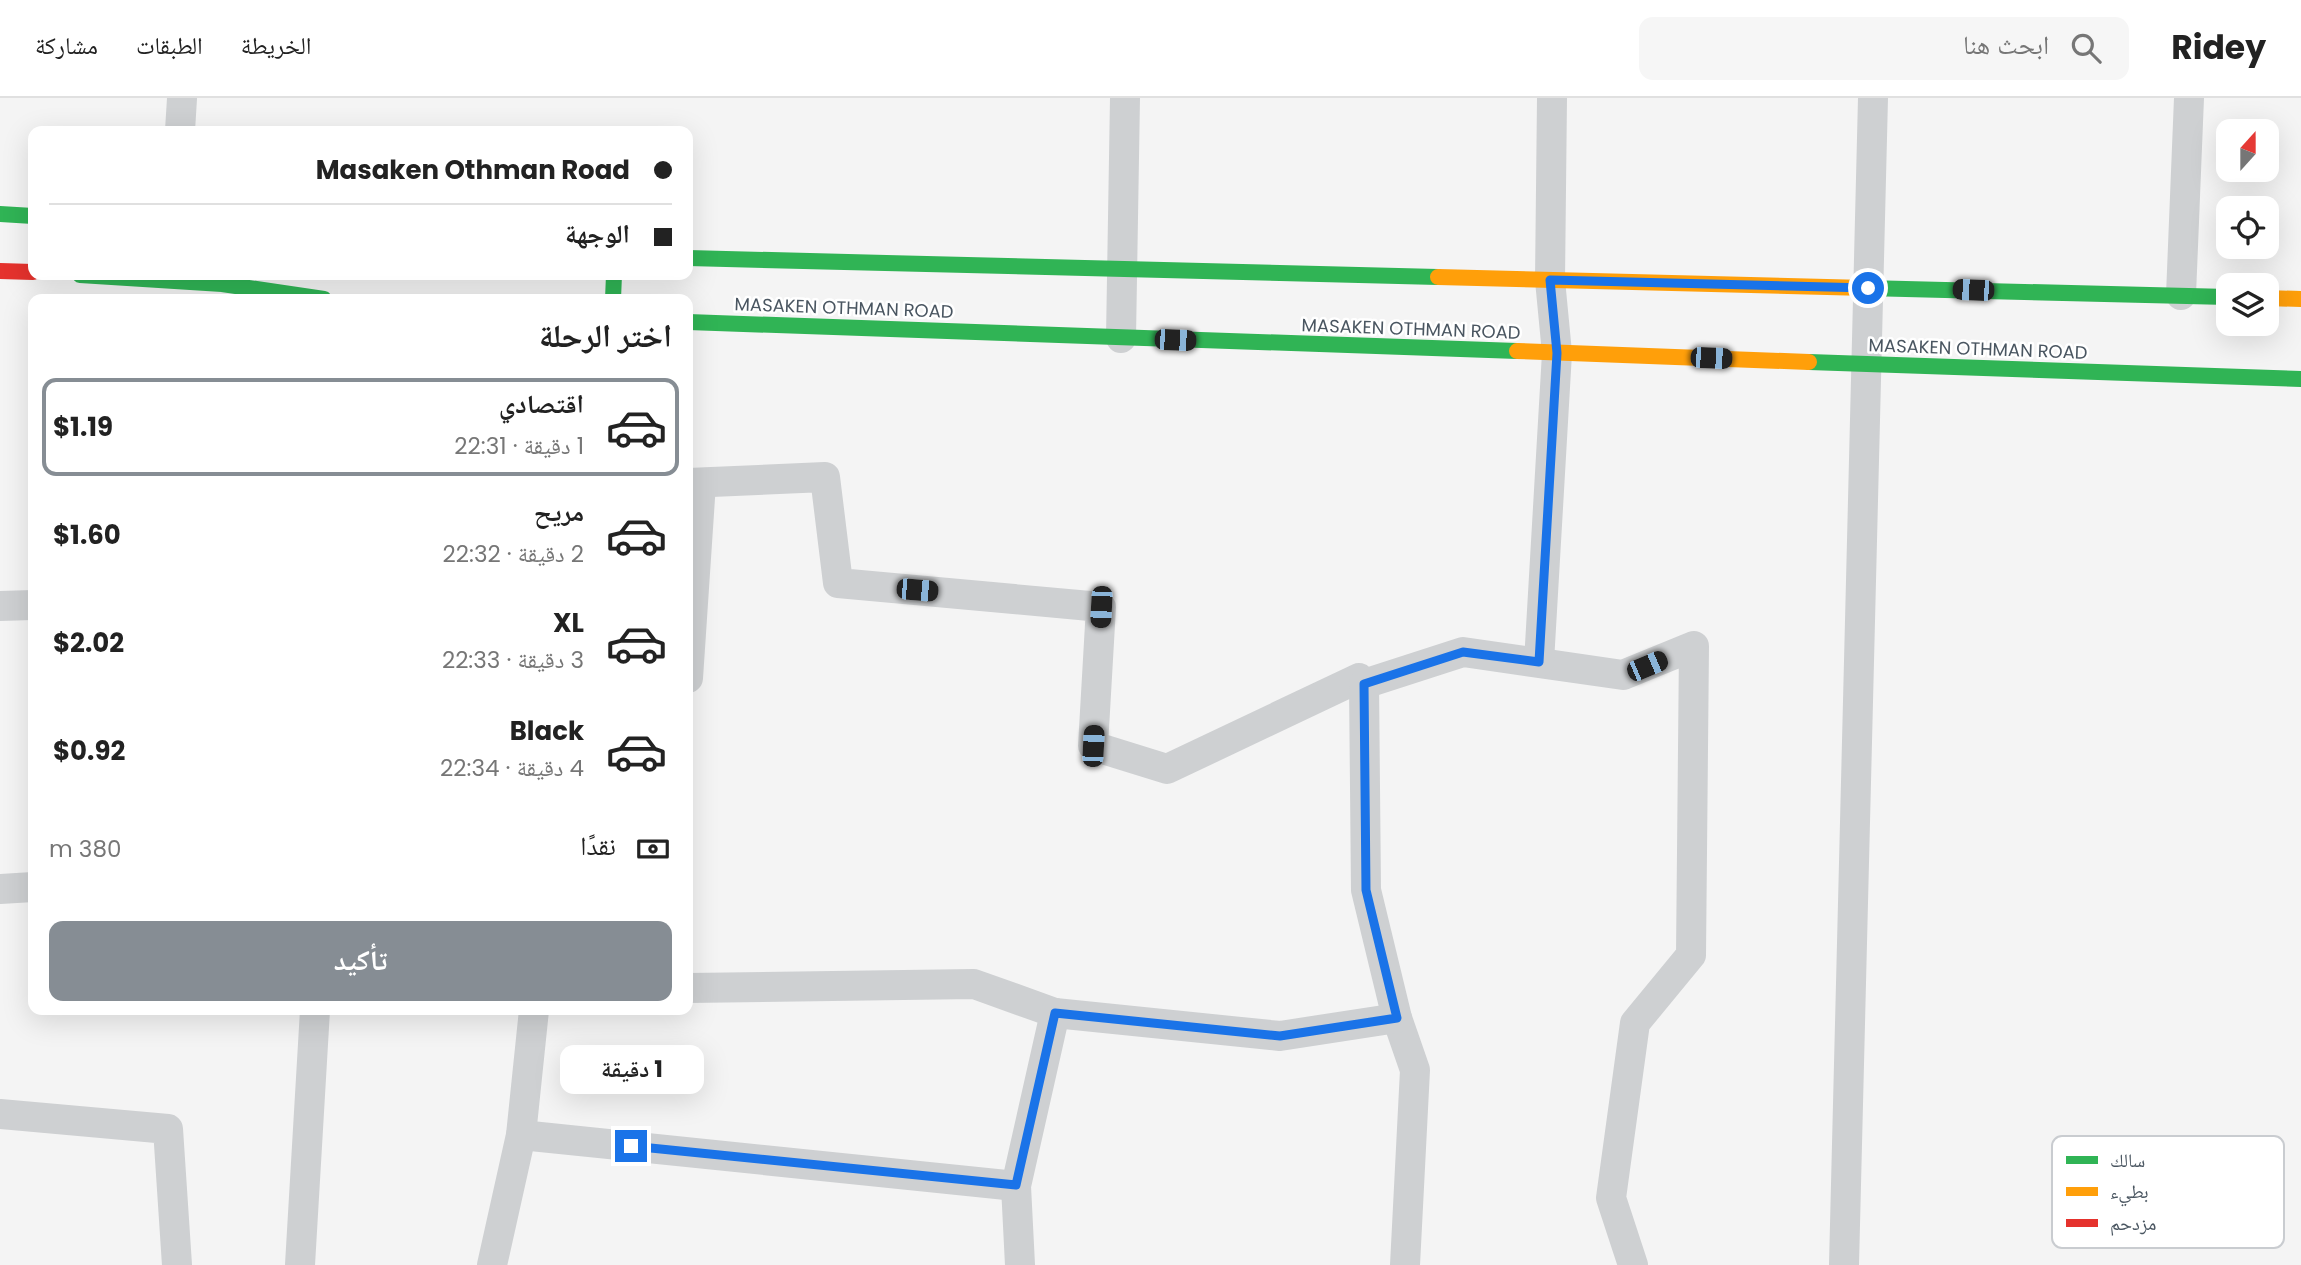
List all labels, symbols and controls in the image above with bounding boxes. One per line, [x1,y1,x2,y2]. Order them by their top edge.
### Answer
search box [1639,17,2129,80]
text: Ridey [2171,24,2266,71]
text: ابحث هنا [1963,27,2049,63]
text: مشاركة [35,29,98,62]
text: الطبقات [136,29,203,62]
text: الخريطة [241,29,311,62]
icon: search [2067,29,2105,67]
north arrow [2216,119,2278,182]
map controls [2216,119,2279,336]
text: Masaken Othman Road [316,152,630,188]
button: locate [2216,196,2279,259]
text: الوجهة [565,216,630,252]
route start [1852,272,1884,304]
button: layers [2216,273,2279,336]
car [1952,279,1995,301]
street label: MASAKEN OTHMAN ROAD [734,291,954,324]
street label: MASAKEN OTHMAN ROAD [1301,312,1521,345]
text: اختر الرحلة [539,313,672,358]
car [1154,329,1197,351]
street label: MASAKEN OTHMAN ROAD [1868,332,2088,365]
car [1690,347,1733,369]
text: اقتصادي [499,386,584,422]
icon: car [605,396,668,459]
text: $1.19 [53,409,113,445]
text: 1 دقيقة · 22:31 [454,430,584,462]
text: مريح [534,494,584,530]
icon: car [605,504,668,567]
text: $1.60 [53,517,121,553]
text: 2 دقيقة · 22:32 [443,538,584,570]
car [896,578,939,602]
car [1090,585,1113,629]
text: XL [553,605,584,641]
icon: car [605,612,668,675]
text: $2.02 [53,625,124,661]
text: 3 دقيقة · 22:33 [442,644,584,676]
car [1624,648,1671,684]
text: Black [510,713,584,749]
icon: car [605,720,668,783]
car [1082,724,1105,768]
text: $0.92 [53,733,125,769]
text: 4 دقيقة · 22:34 [440,752,584,784]
text: نقدًا [580,828,616,864]
icon: cash [634,830,672,868]
text: 380 m [49,833,121,865]
button: تأكيد [49,921,672,1001]
callout: 1 دقيقة [559,1044,703,1094]
text: 1 دقيقة [601,1053,663,1085]
route end [615,1130,647,1162]
legend [2052,1136,2284,1248]
text: سالك [2110,1147,2145,1174]
text: بطيء [2110,1178,2149,1207]
text: مزدحم [2110,1210,2156,1237]

